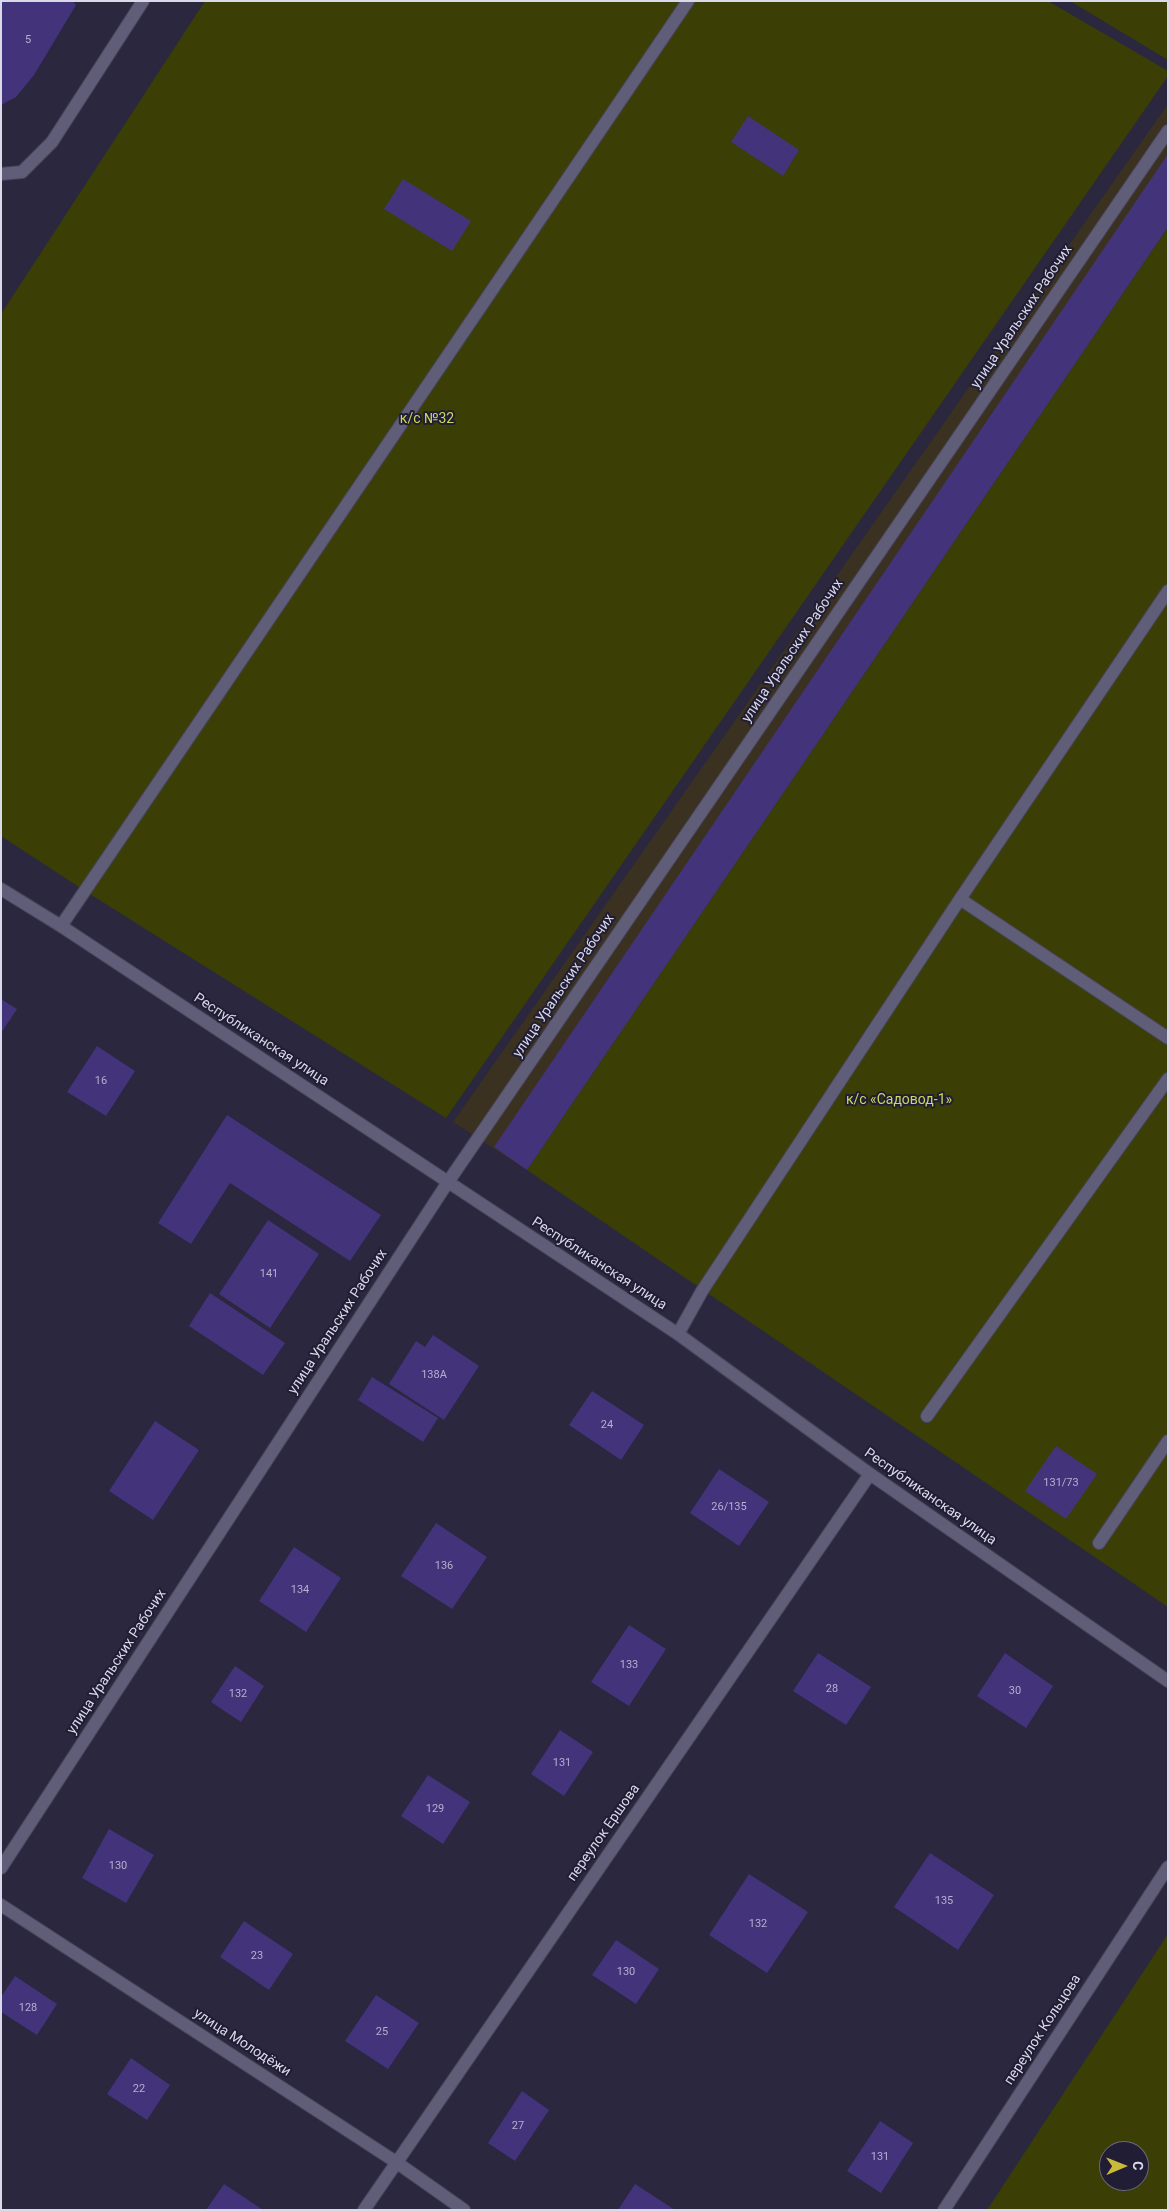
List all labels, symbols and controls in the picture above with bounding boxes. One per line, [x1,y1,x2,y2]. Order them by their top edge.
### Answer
house number: 5 [25,33,31,47]
street label: улица Уральских Рабочих [968,242,1076,392]
park label: к/с №32 [400,411,454,427]
street label: улица Уральских Рабочих [739,576,847,726]
street label: улица Уральских Рабочих [510,911,618,1061]
street label: Республиканская улица [190,990,332,1090]
house number: 16 [95,1074,107,1088]
park label: к/с «Садовод-1» [846,1092,952,1108]
street label: Республиканская улица [528,1214,670,1314]
street label: улица Уральских Рабочих [285,1246,391,1398]
house number: 141 [260,1267,278,1281]
house number: 138А [421,1368,447,1382]
house number: 24 [601,1418,613,1432]
street label: Республиканская улица [861,1445,999,1549]
house number: 131/73 [1043,1476,1079,1490]
house number: 26/135 [711,1500,747,1514]
house number: 136 [435,1559,453,1573]
house number: 134 [291,1583,309,1597]
street label: улица Уральских Рабочих [64,1586,170,1738]
house number: 133 [620,1658,638,1672]
house number: 28 [826,1682,838,1696]
house number: 30 [1009,1684,1021,1698]
house number: 132 [229,1687,247,1701]
house number: 131 [553,1756,571,1770]
street label: переулок Ершова [564,1781,644,1885]
house number: 129 [426,1802,444,1816]
house number: 130 [109,1859,127,1873]
house number: 135 [935,1894,953,1908]
house number: 132 [749,1917,767,1931]
house number: 23 [251,1949,263,1963]
house number: 130 [617,1965,635,1979]
street label: переулок Кольцова [1001,1972,1085,2088]
house number: 128 [19,2001,37,2015]
street label: улица Молодёжи [190,2005,294,2081]
house number: 25 [376,2025,388,2039]
house number: 22 [133,2082,145,2096]
house number: 27 [512,2119,524,2133]
north arrow [1099,2141,1149,2191]
house number: 131 [871,2150,889,2164]
text: С [1130,2161,1146,2170]

